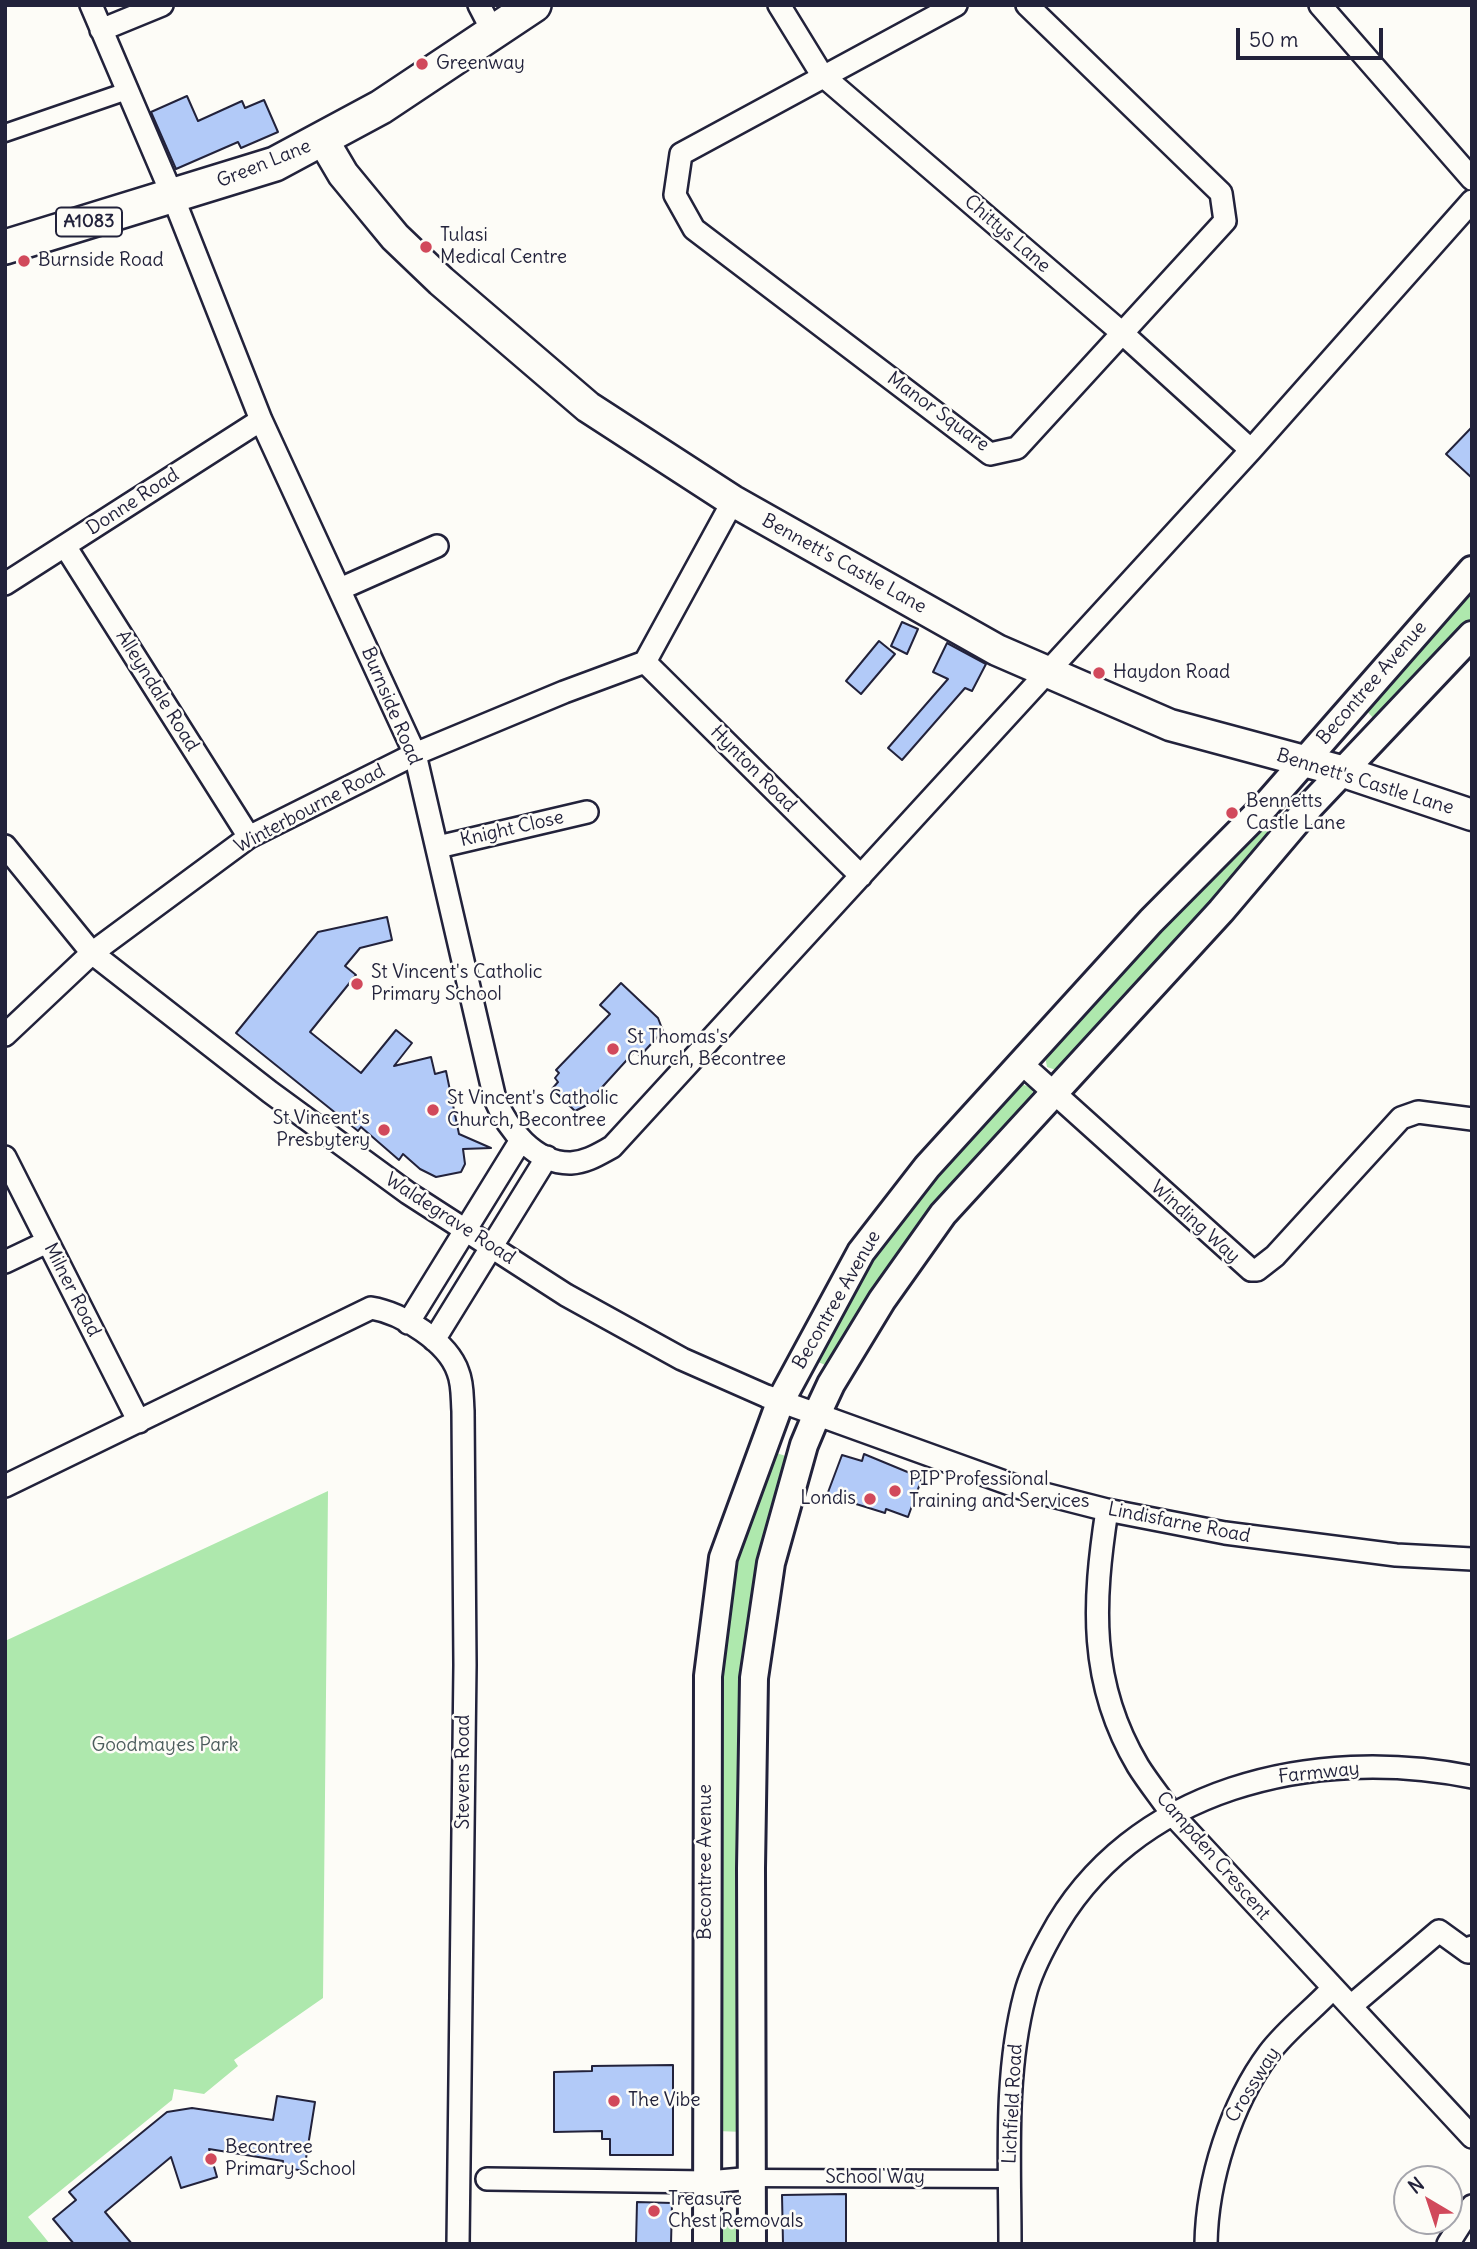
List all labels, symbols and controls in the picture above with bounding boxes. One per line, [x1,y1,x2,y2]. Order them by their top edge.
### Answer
scale bar [1239,14,1386,58]
text: 50 m [1249,26,1298,53]
place label: Greenway [436,53,525,75]
marker: Greenway [414,56,430,72]
street label: Green Lane [214,135,314,193]
street label: Chittys Lane [959,190,1055,278]
road number: A1083 [56,208,122,236]
place label: Tulasi Medical Centre [440,225,567,269]
marker: Tulasi Medical Centre [418,239,434,255]
place label: Burnside Road [38,250,164,272]
marker: Burnside Road [16,253,32,269]
street label: Manor Square [883,367,993,457]
street label: Donne Road [83,464,183,540]
street label: Bennett's Castle Lane [758,509,930,619]
street label: Becontree Avenue [1312,617,1432,749]
street label: Alleyndale Road [111,626,203,756]
street label: Burnside Road [356,644,426,768]
place label: Haydon Road [1113,662,1230,684]
marker: Haydon Road [1091,665,1107,681]
street label: Hynton Road [705,721,801,817]
street label: Bennett's Castle Lane [1274,744,1456,820]
street label: Winterbourne Road [231,760,389,858]
place label: Bennetts Castle Lane [1246,791,1346,835]
marker: Bennetts Castle Lane [1224,805,1240,821]
street label: Knight Close [458,806,566,852]
place label: St Vincent's Catholic Primary School [371,962,542,1006]
marker: St Vincent's Catholic Primary School [349,976,365,992]
place label: St Thomas's Church, Becontree [627,1027,786,1071]
marker: St Thomas's Church, Becontree [605,1041,621,1057]
place label: St Vincent's Catholic Church, Becontree [447,1088,618,1132]
marker: St Vincent's Catholic Church, Becontree [425,1102,441,1118]
place label: St Vincent's Presbytery [273,1108,370,1152]
marker: St Vincent's Presbytery [376,1122,392,1138]
street label: Waldegrave Road [381,1168,519,1270]
street label: Winding Way [1146,1176,1244,1268]
street label: Becontree Avenue [788,1227,886,1373]
street label: Milner Road [39,1239,105,1341]
place label: PIP Professional Training and Services [909,1469,1089,1513]
marker: PIP Professional Training and Services [887,1483,903,1499]
place label: Londis [800,1488,856,1510]
marker: Londis [862,1491,878,1507]
street label: Lindisfarne Road [1106,1498,1252,1548]
street label: Stevens Road [453,1715,475,1829]
park label: Goodmayes Park [91,1735,239,1757]
street label: Farmway [1277,1757,1361,1789]
street label: Becontree Avenue [695,1784,717,1940]
street label: Campden Crescent [1151,1787,1275,1925]
street label: Lichfield Road [998,2043,1028,2165]
street label: Crossway [1221,2043,1285,2127]
place label: The Vibe [628,2090,701,2112]
marker: The Vibe [606,2093,622,2109]
place label: Becontree Primary School [225,2137,356,2181]
marker: Becontree Primary School [203,2151,219,2167]
north arrow [1393,2165,1463,2235]
street label: School Way [825,2167,925,2189]
text: N [1403,2172,1429,2199]
place label: Treasure Chest Removals [668,2189,803,2233]
marker: Treasure Chest Removals [646,2203,662,2219]

